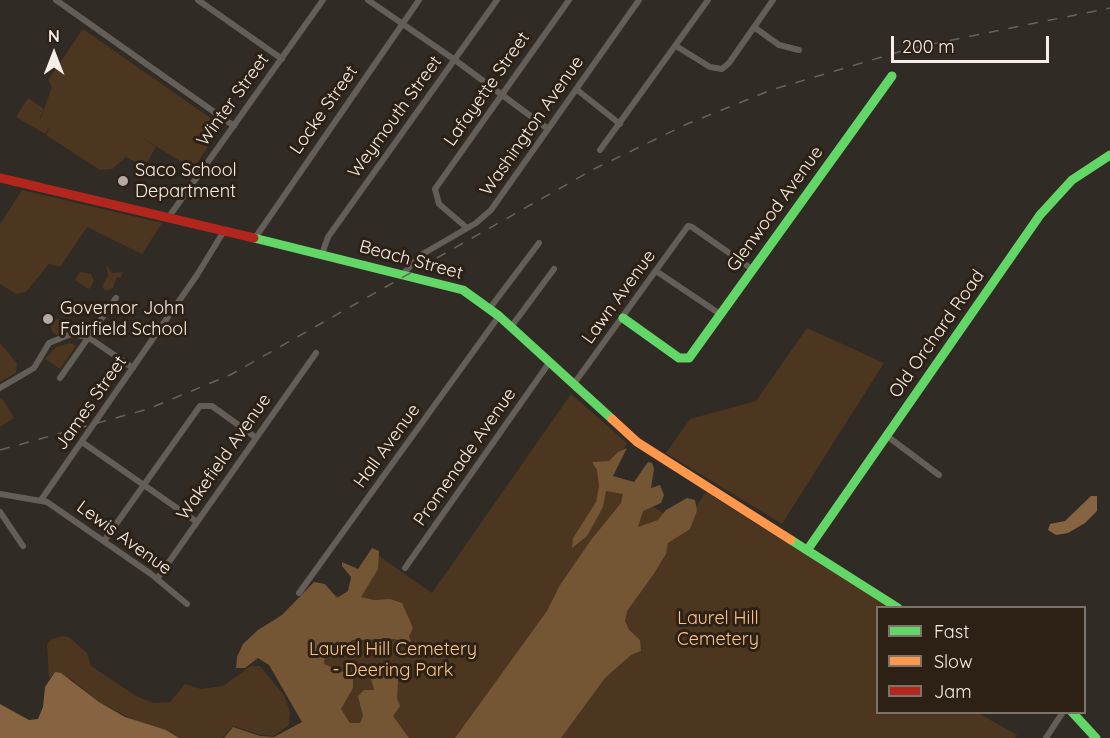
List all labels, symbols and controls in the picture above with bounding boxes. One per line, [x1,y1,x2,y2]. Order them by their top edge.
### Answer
north arrow [24,24,84,84]
scale bar [894,24,1052,62]
text: N [48,26,60,46]
street label: Lafayette Street [440,28,534,150]
text: 200 m [902,35,955,58]
street label: Winter Street [192,50,274,150]
street label: Weymouth Street [344,52,446,182]
street label: Washington Avenue [476,52,588,200]
street label: Locke Street [286,62,362,158]
street label: Glenwood Avenue [722,142,828,276]
place label: Saco School Department [135,160,237,202]
marker: Saco School Department [116,174,130,188]
street label: Beach Street [357,236,465,284]
street label: Lawn Avenue [578,246,660,348]
street label: Old Orchard Road [885,266,989,402]
place label: Governor John Fairfield School [60,298,187,340]
marker: Governor John Fairfield School [41,312,55,326]
street label: James Street [51,352,131,454]
street label: Promenade Avenue [409,384,521,530]
street label: Wakefield Avenue [172,390,276,524]
street label: Hall Avenue [349,400,425,492]
street label: Lewis Avenue [72,496,176,580]
legend [876,606,1086,714]
park label: Laurel Hill Cemetery [677,608,759,650]
text: Fast [934,620,969,643]
park label: Laurel Hill Cemetery - Deering Park [309,639,477,682]
text: Slow [934,650,972,673]
text: Jam [934,680,972,703]

